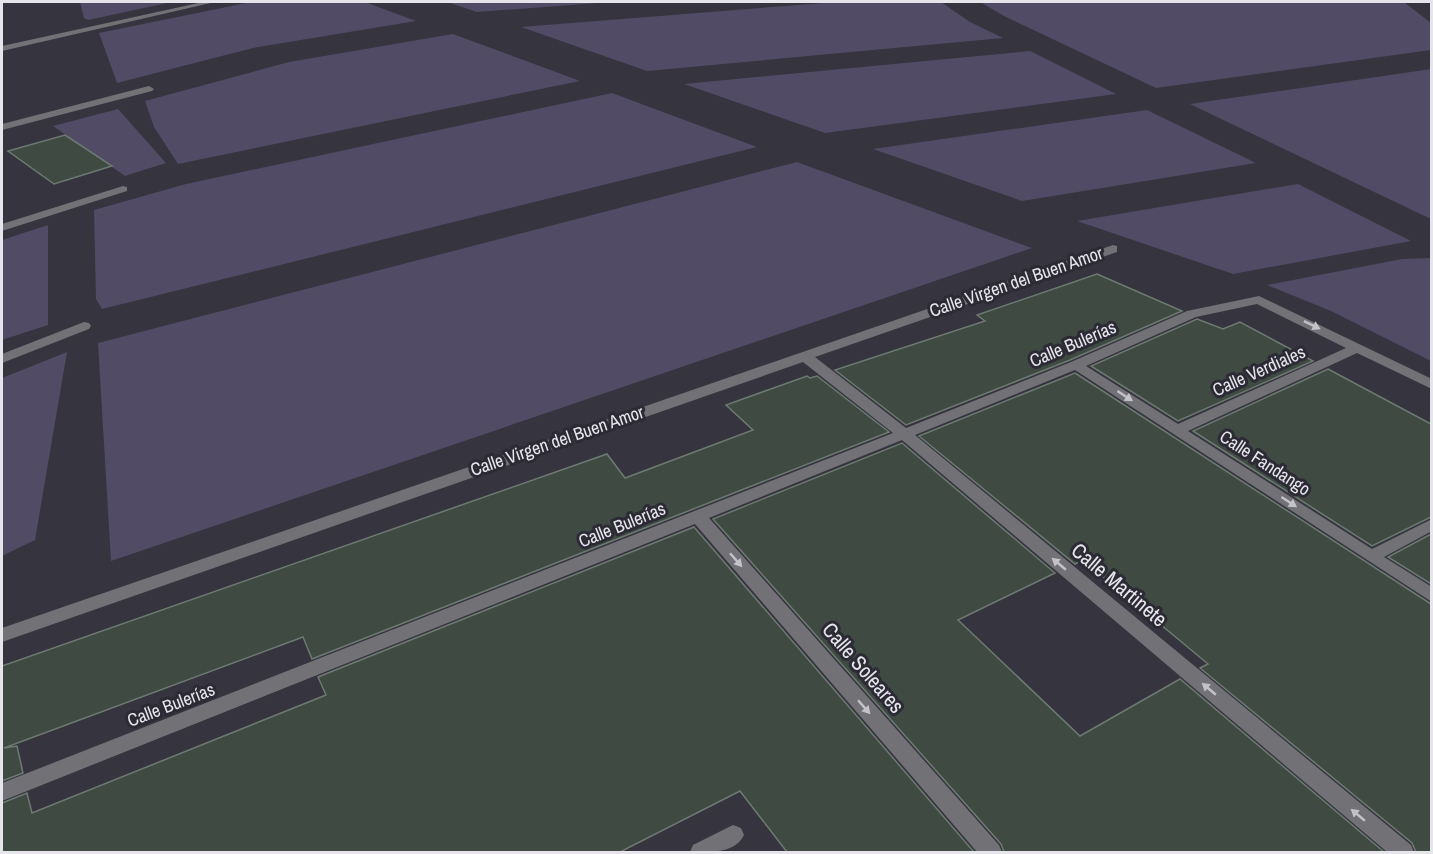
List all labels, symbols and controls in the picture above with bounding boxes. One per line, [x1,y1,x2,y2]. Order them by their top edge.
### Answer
street label: Calle Virgen del Buen Amor [926,240,1106,323]
street label: Calle Bulerías [1026,314,1120,373]
one-way arrow [1303,321,1320,330]
street label: Calle Verdiales [1208,339,1309,402]
one-way arrow [1117,391,1133,402]
street label: Calle Virgen del Buen Amor [467,399,647,482]
street label: Calle Fandango [1215,424,1315,501]
street label: Calle Bulerías [575,496,669,553]
one-way arrow [1281,497,1297,508]
street label: Calle Martinete [1065,536,1173,633]
one-way arrow [729,552,742,567]
one-way arrow [1052,558,1067,571]
street label: Calle Soleares [816,616,911,719]
street label: Calle Bulerías [123,676,218,733]
one-way arrow [1201,683,1217,696]
one-way arrow [857,699,870,714]
one-way arrow [1351,809,1366,822]

